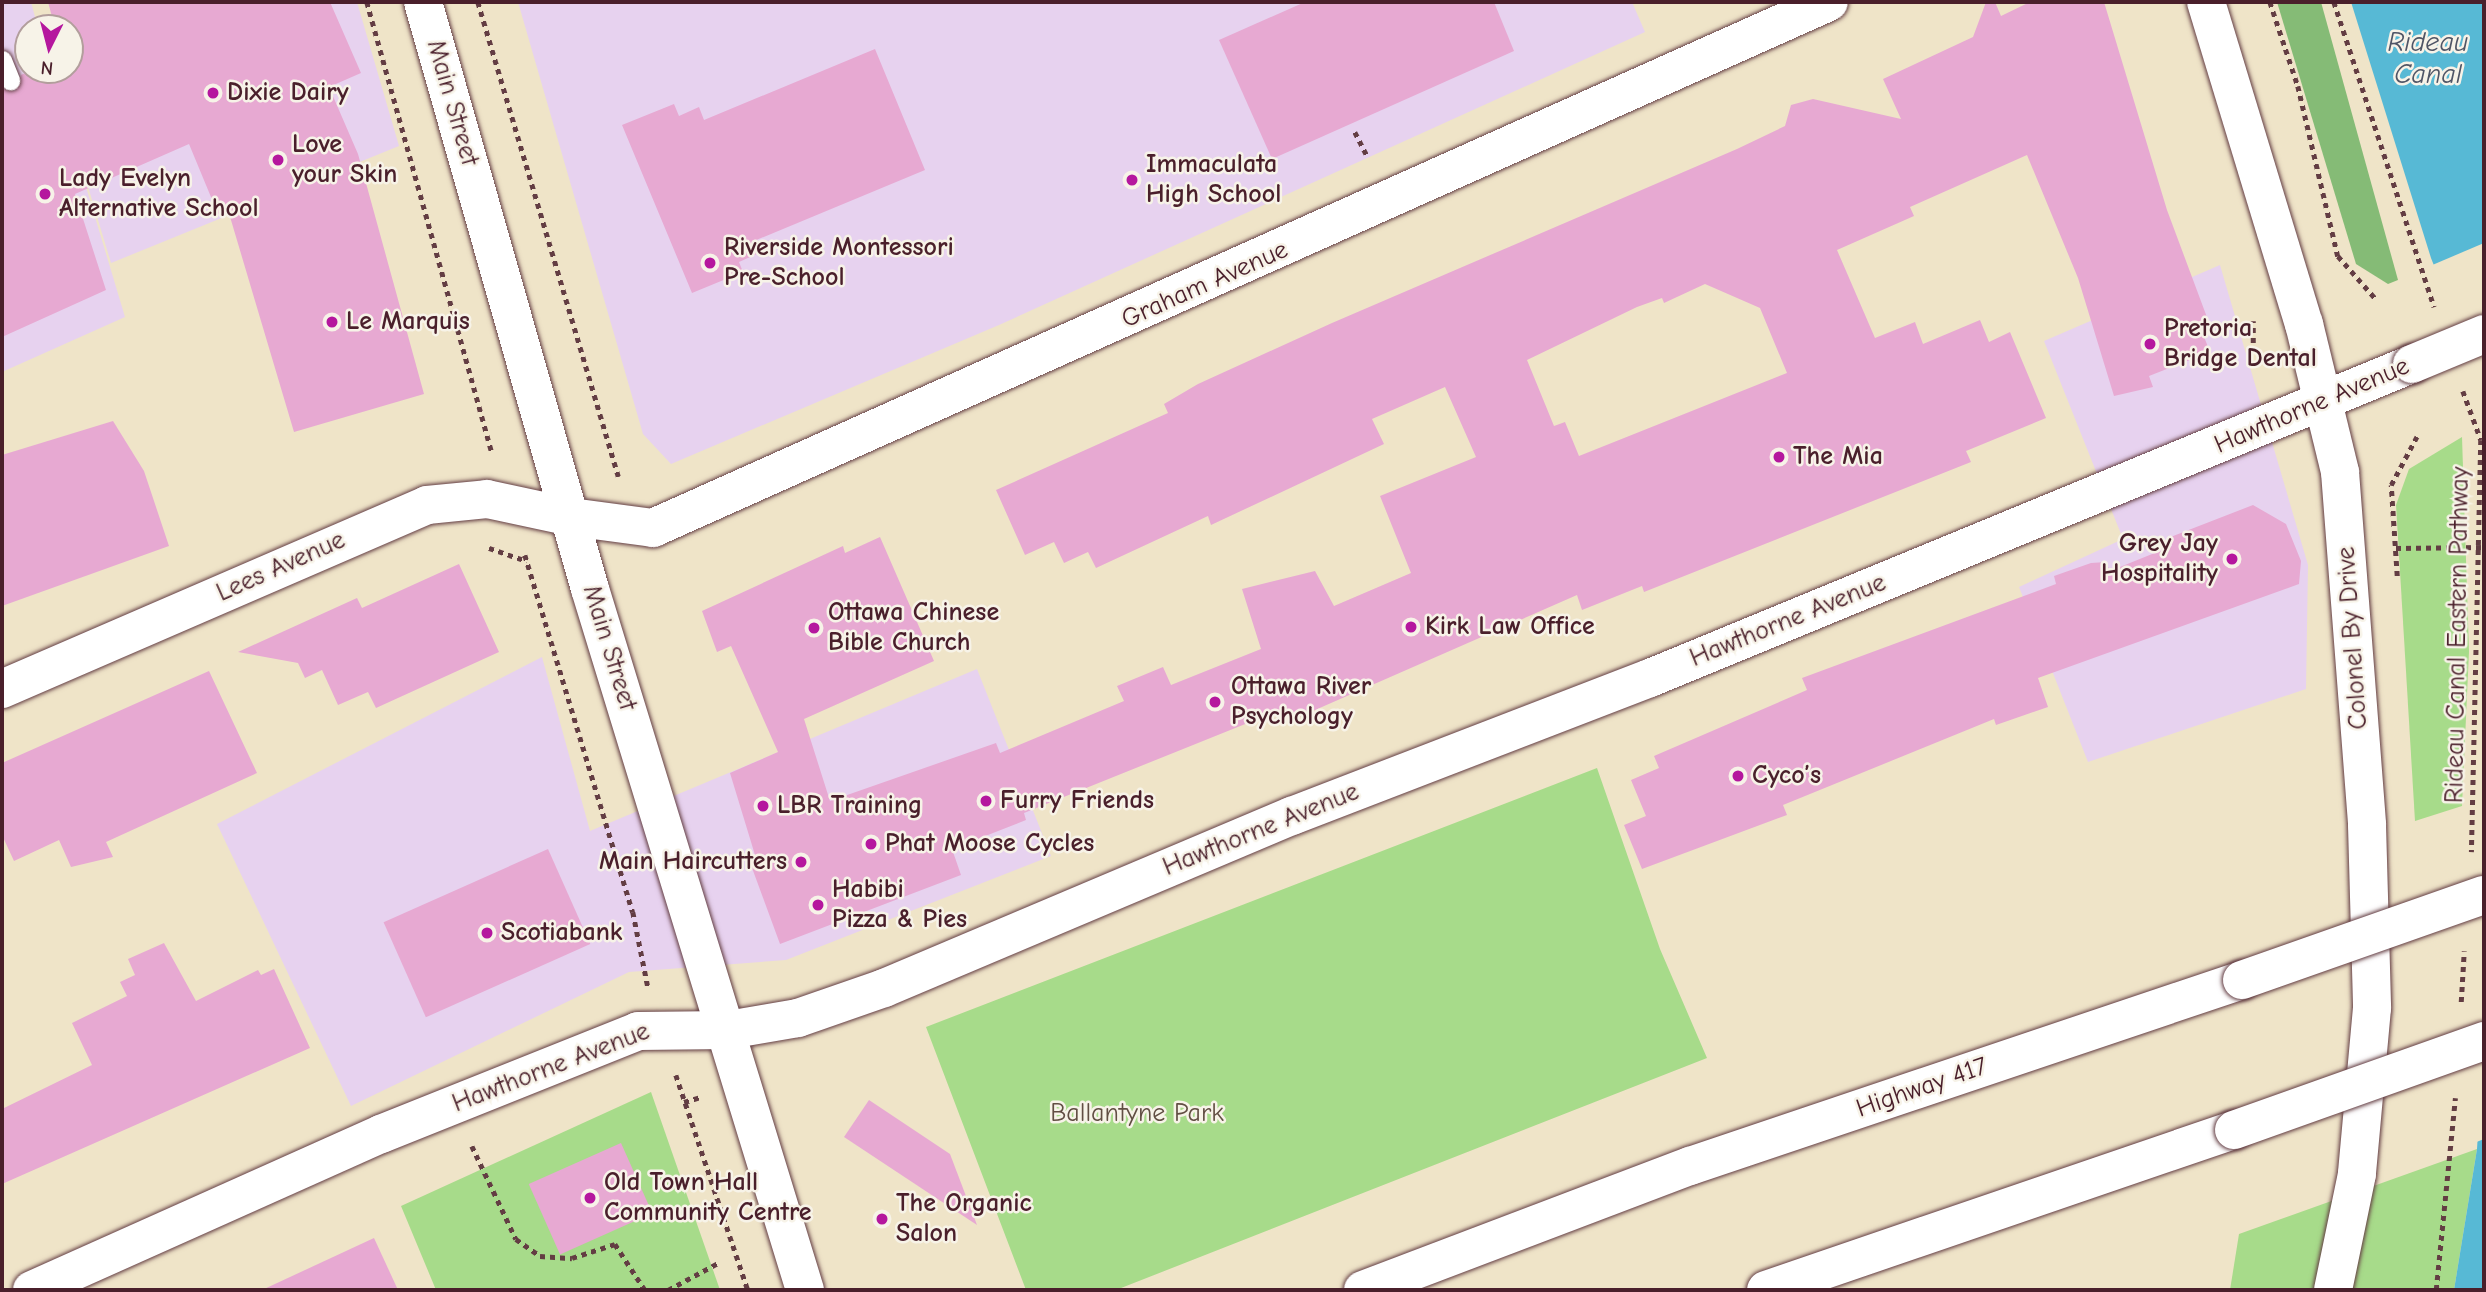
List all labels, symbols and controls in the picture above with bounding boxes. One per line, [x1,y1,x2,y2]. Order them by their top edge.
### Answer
north arrow [14,14,84,84]
water label: Rideau Canal [2387,25,2469,91]
street label: Main Street [419,37,485,169]
text: N [40,56,54,79]
place label: Dixie Dairy [227,77,349,109]
marker: Dixie Dairy [205,85,221,101]
place label: Love your Skin [292,129,397,190]
place label: Immaculata High School [1146,149,1281,210]
marker: Love your Skin [270,152,286,168]
place label: Lady Evelyn Alternative School [59,163,259,224]
marker: Immaculata High School [1124,172,1140,188]
marker: Lady Evelyn Alternative School [37,186,53,202]
place label: Riverside Montessori Pre-School [724,232,954,294]
street label: Graham Avenue [1117,234,1293,336]
marker: Riverside Montessori Pre-School [702,255,718,271]
place label: Le Marquis [346,306,470,338]
place label: Pretoria Bridge Dental [2164,313,2317,374]
marker: Le Marquis [324,314,340,330]
marker: Pretoria Bridge Dental [2142,336,2158,352]
street label: Hawthorne Avenue [2210,351,2414,461]
place label: The Mia [1793,441,1883,473]
marker: The Mia [1771,449,1787,465]
street label: Rideau Canal Eastern Pathway [2439,466,2477,804]
street label: Lees Avenue [212,525,350,609]
place label: Grey Jay Hospitality [2101,528,2218,590]
street label: Colonel By Drive [2331,545,2375,731]
marker: Grey Jay Hospitality [2224,551,2240,567]
street label: Hawthorne Avenue [1686,567,1890,675]
street label: Main Street [575,582,643,714]
place label: Ottawa Chinese Bible Church [828,597,999,658]
place label: Kirk Law Office [1425,611,1595,643]
marker: Kirk Law Office [1403,619,1419,635]
marker: Ottawa Chinese Bible Church [806,620,822,636]
place label: Ottawa River Psychology [1231,671,1371,732]
marker: Ottawa River Psychology [1205,692,1225,712]
place label: Cyco’s [1752,760,1821,792]
marker: Cyco’s [1730,768,1746,784]
street label: Hawthorne Avenue [1159,776,1363,884]
place label: Furry Friends [1000,785,1154,817]
place label: LBR Training [777,790,922,822]
marker: Furry Friends [978,793,994,809]
marker: LBR Training [755,798,771,814]
place label: Phat Moose Cycles [885,828,1094,860]
marker: Phat Moose Cycles [863,836,879,852]
place label: Main Haircutters [599,846,787,878]
marker: Main Haircutters [793,854,809,870]
place label: Habibi Pizza & Pies [832,874,967,936]
marker: Habibi Pizza & Pies [810,897,826,913]
place label: Scotiabank [501,917,622,949]
marker: Scotiabank [479,925,495,941]
street label: Hawthorne Avenue [448,1016,654,1120]
street label: Highway 417 [1852,1051,1992,1125]
park label: Ballantyne Park [1050,1098,1224,1130]
place label: Old Town Hall Community Centre [604,1167,812,1228]
place label: The Organic Salon [896,1188,1032,1250]
marker: Old Town Hall Community Centre [582,1190,598,1206]
marker: The Organic Salon [874,1211,890,1227]

